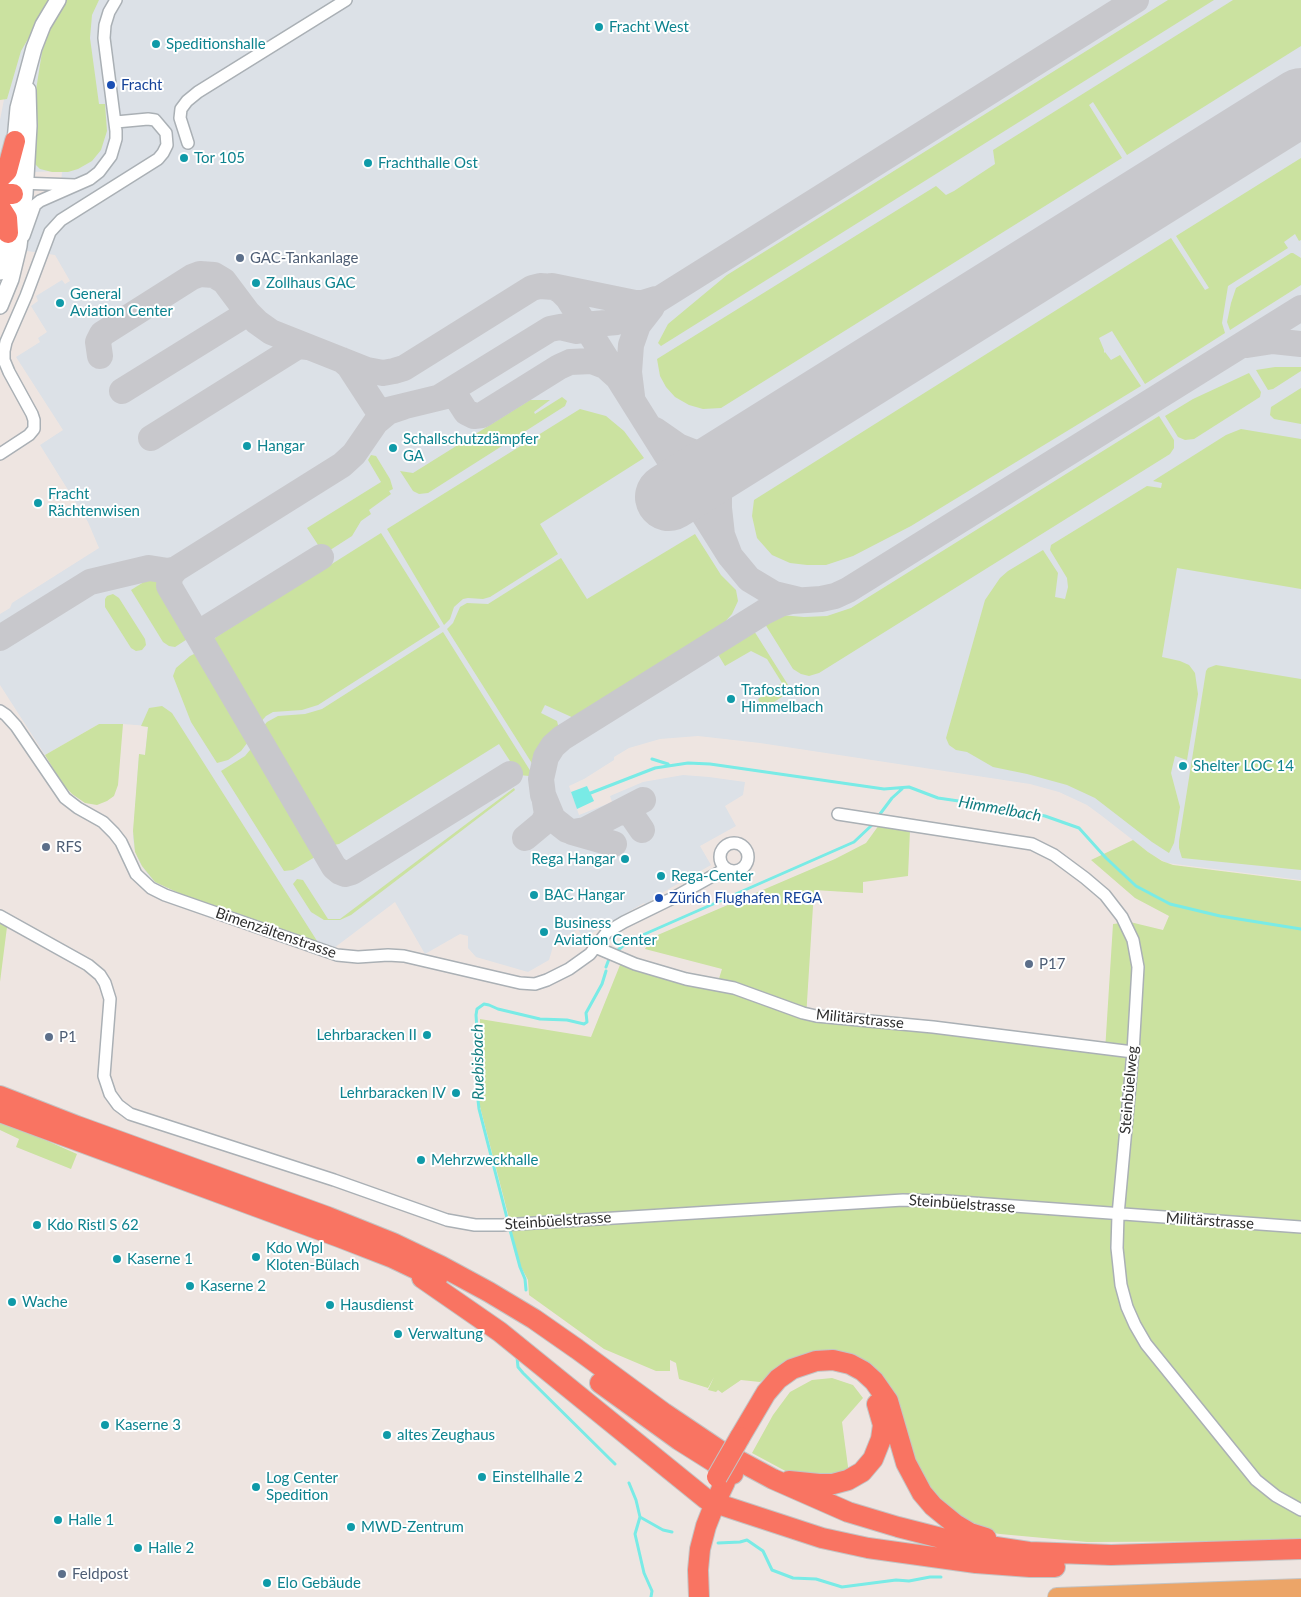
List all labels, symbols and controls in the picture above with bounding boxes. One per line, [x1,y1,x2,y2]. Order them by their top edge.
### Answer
place label: Fracht West [609,18,689,36]
marker: Fracht West [593,21,605,33]
place label: Speditionshalle [166,35,266,53]
marker: Speditionshalle [150,38,162,50]
place label: Fracht [121,76,162,94]
marker: Fracht [105,79,117,91]
place label: Tor 105 [194,149,245,167]
marker: Tor 105 [178,152,190,164]
place label: Frachthalle Ost [378,154,478,172]
marker: Frachthalle Ost [362,157,374,169]
place label: GAC-Tankanlage [250,249,358,267]
marker: GAC-Tankanlage [234,252,246,264]
place label: Zollhaus GAC [266,274,356,292]
marker: Zollhaus GAC [250,277,262,289]
place label: General Aviation Center [70,285,173,320]
marker: General Aviation Center [54,297,66,309]
place label: Schallschutzdämpfer GA [403,430,538,465]
place label: Hangar [257,437,305,455]
marker: Hangar [241,440,253,452]
marker: Schallschutzdämpfer GA [387,442,399,454]
place label: Fracht Rächtenwisen [48,485,140,520]
marker: Fracht Rächtenwisen [32,497,44,509]
place label: Trafostation Himmelbach [741,681,823,716]
marker: Trafostation Himmelbach [725,693,737,705]
place label: Shelter LOC 14 [1193,757,1294,775]
marker: Shelter LOC 14 [1177,760,1189,772]
water label: Himmelbach [957,792,1043,826]
place label: RFS [56,838,82,856]
marker: RFS [40,841,52,853]
place label: Rega Hangar [531,850,615,868]
marker: Rega Hangar [619,853,631,865]
place label: Rega-Center [671,867,753,885]
marker: Rega-Center [655,870,667,882]
place label: BAC Hangar [544,886,625,904]
marker: BAC Hangar [528,889,540,901]
place label: Zürich Flughafen REGA [669,889,822,907]
marker: Zürich Flughafen REGA [653,892,665,904]
street label: Bimenzältenstrasse [213,904,339,962]
place label: Business Aviation Center [554,914,657,949]
marker: Business Aviation Center [538,926,550,938]
place label: P17 [1039,955,1065,973]
marker: P17 [1023,958,1035,970]
street label: Militärstrasse [815,1005,905,1033]
water label: Ruebisbach [468,1024,488,1100]
place label: Lehrbaracken II [317,1026,417,1044]
place label: P1 [59,1028,77,1046]
marker: Lehrbaracken II [421,1029,433,1041]
marker: P1 [43,1031,55,1043]
street label: Steinbüelweg [1116,1045,1142,1135]
place label: Lehrbaracken IV [340,1084,446,1102]
marker: Lehrbaracken IV [450,1087,462,1099]
place label: Mehrzweckhalle [431,1151,538,1169]
marker: Mehrzweckhalle [415,1154,427,1166]
street label: Steinbüelstrasse [908,1191,1016,1217]
street label: Steinbüelstrasse [504,1208,612,1234]
street label: Militärstrasse [1165,1209,1255,1233]
place label: Kdo Ristl S 62 [47,1216,139,1234]
marker: Kdo Ristl S 62 [31,1219,43,1231]
place label: Kdo Wpl Kloten-Bülach [266,1239,359,1274]
place label: Kaserne 1 [127,1250,193,1268]
marker: Kdo Wpl Kloten-Bülach [250,1251,262,1263]
marker: Kaserne 1 [111,1253,123,1265]
place label: Kaserne 2 [200,1277,266,1295]
marker: Kaserne 2 [184,1280,196,1292]
place label: Wache [22,1293,68,1311]
marker: Wache [6,1296,18,1308]
place label: Hausdienst [340,1296,414,1314]
marker: Hausdienst [324,1299,336,1311]
place label: Verwaltung [408,1325,483,1343]
marker: Verwaltung [392,1328,404,1340]
place label: Kaserne 3 [115,1416,181,1434]
marker: Kaserne 3 [99,1419,111,1431]
place label: altes Zeughaus [397,1426,495,1444]
marker: altes Zeughaus [381,1429,393,1441]
place label: Einstellhalle 2 [492,1468,583,1486]
place label: Log Center Spedition [266,1469,338,1504]
marker: Einstellhalle 2 [476,1471,488,1483]
marker: Log Center Spedition [250,1481,262,1493]
place label: Halle 1 [68,1511,114,1529]
marker: Halle 1 [52,1514,64,1526]
place label: MWD-Zentrum [361,1518,464,1536]
marker: MWD-Zentrum [345,1521,357,1533]
place label: Halle 2 [148,1539,194,1557]
marker: Halle 2 [132,1542,144,1554]
place label: Feldpost [72,1565,128,1583]
marker: Feldpost [56,1568,68,1580]
place label: Elo Gebäude [277,1574,361,1592]
marker: Elo Gebäude [261,1577,273,1589]

